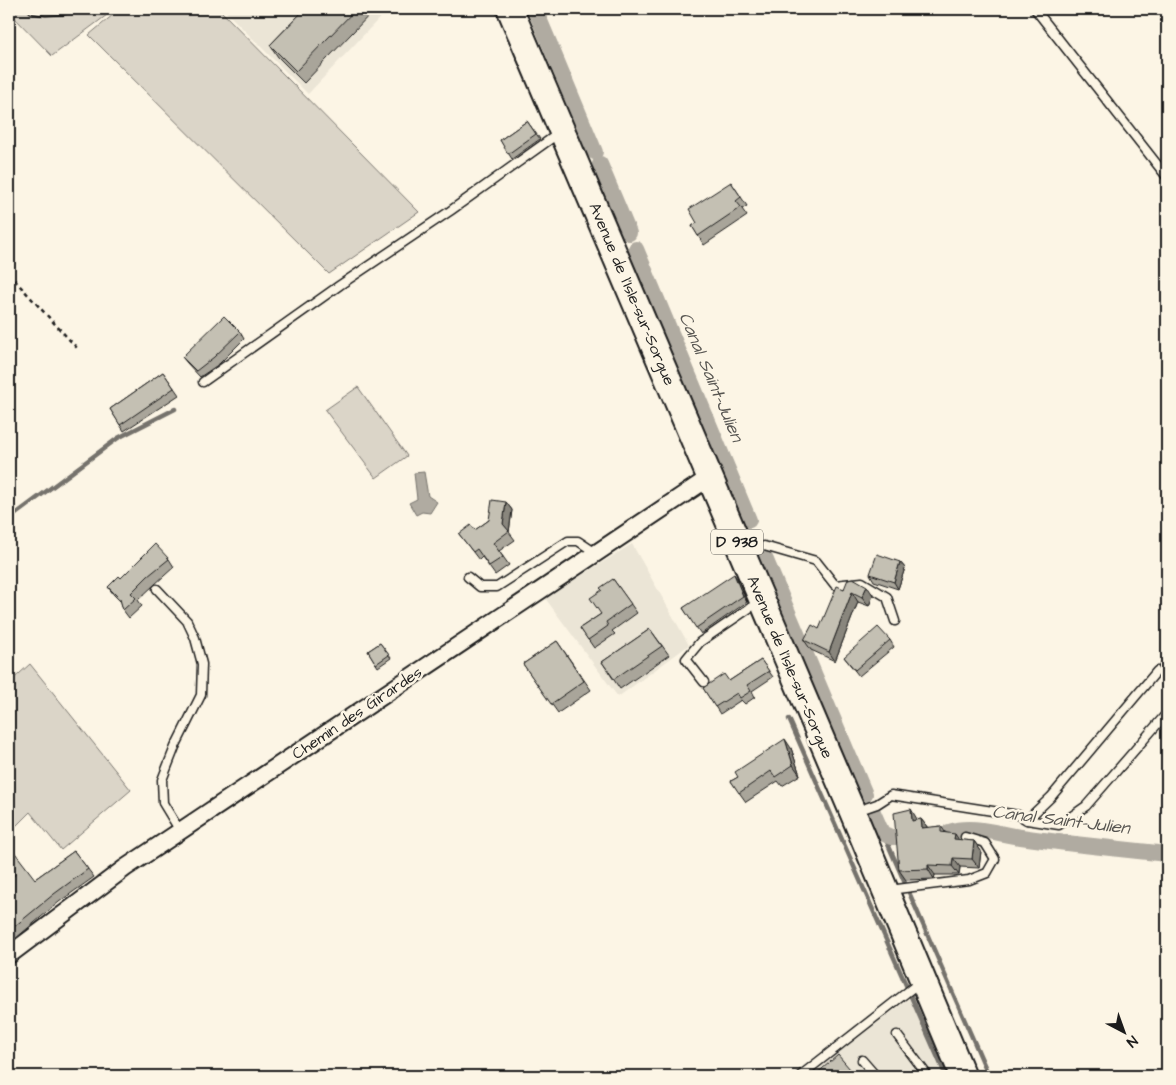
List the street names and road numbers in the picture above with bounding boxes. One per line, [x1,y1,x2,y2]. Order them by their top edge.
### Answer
street label: Avenue de l'Isle-sur-Sorgue [583,199,681,389]
road number: D 938 [711,530,763,554]
street label: Avenue de l'Isle-sur-Sorgue [741,572,839,762]
street label: Chemin des Girardes [288,661,426,765]

